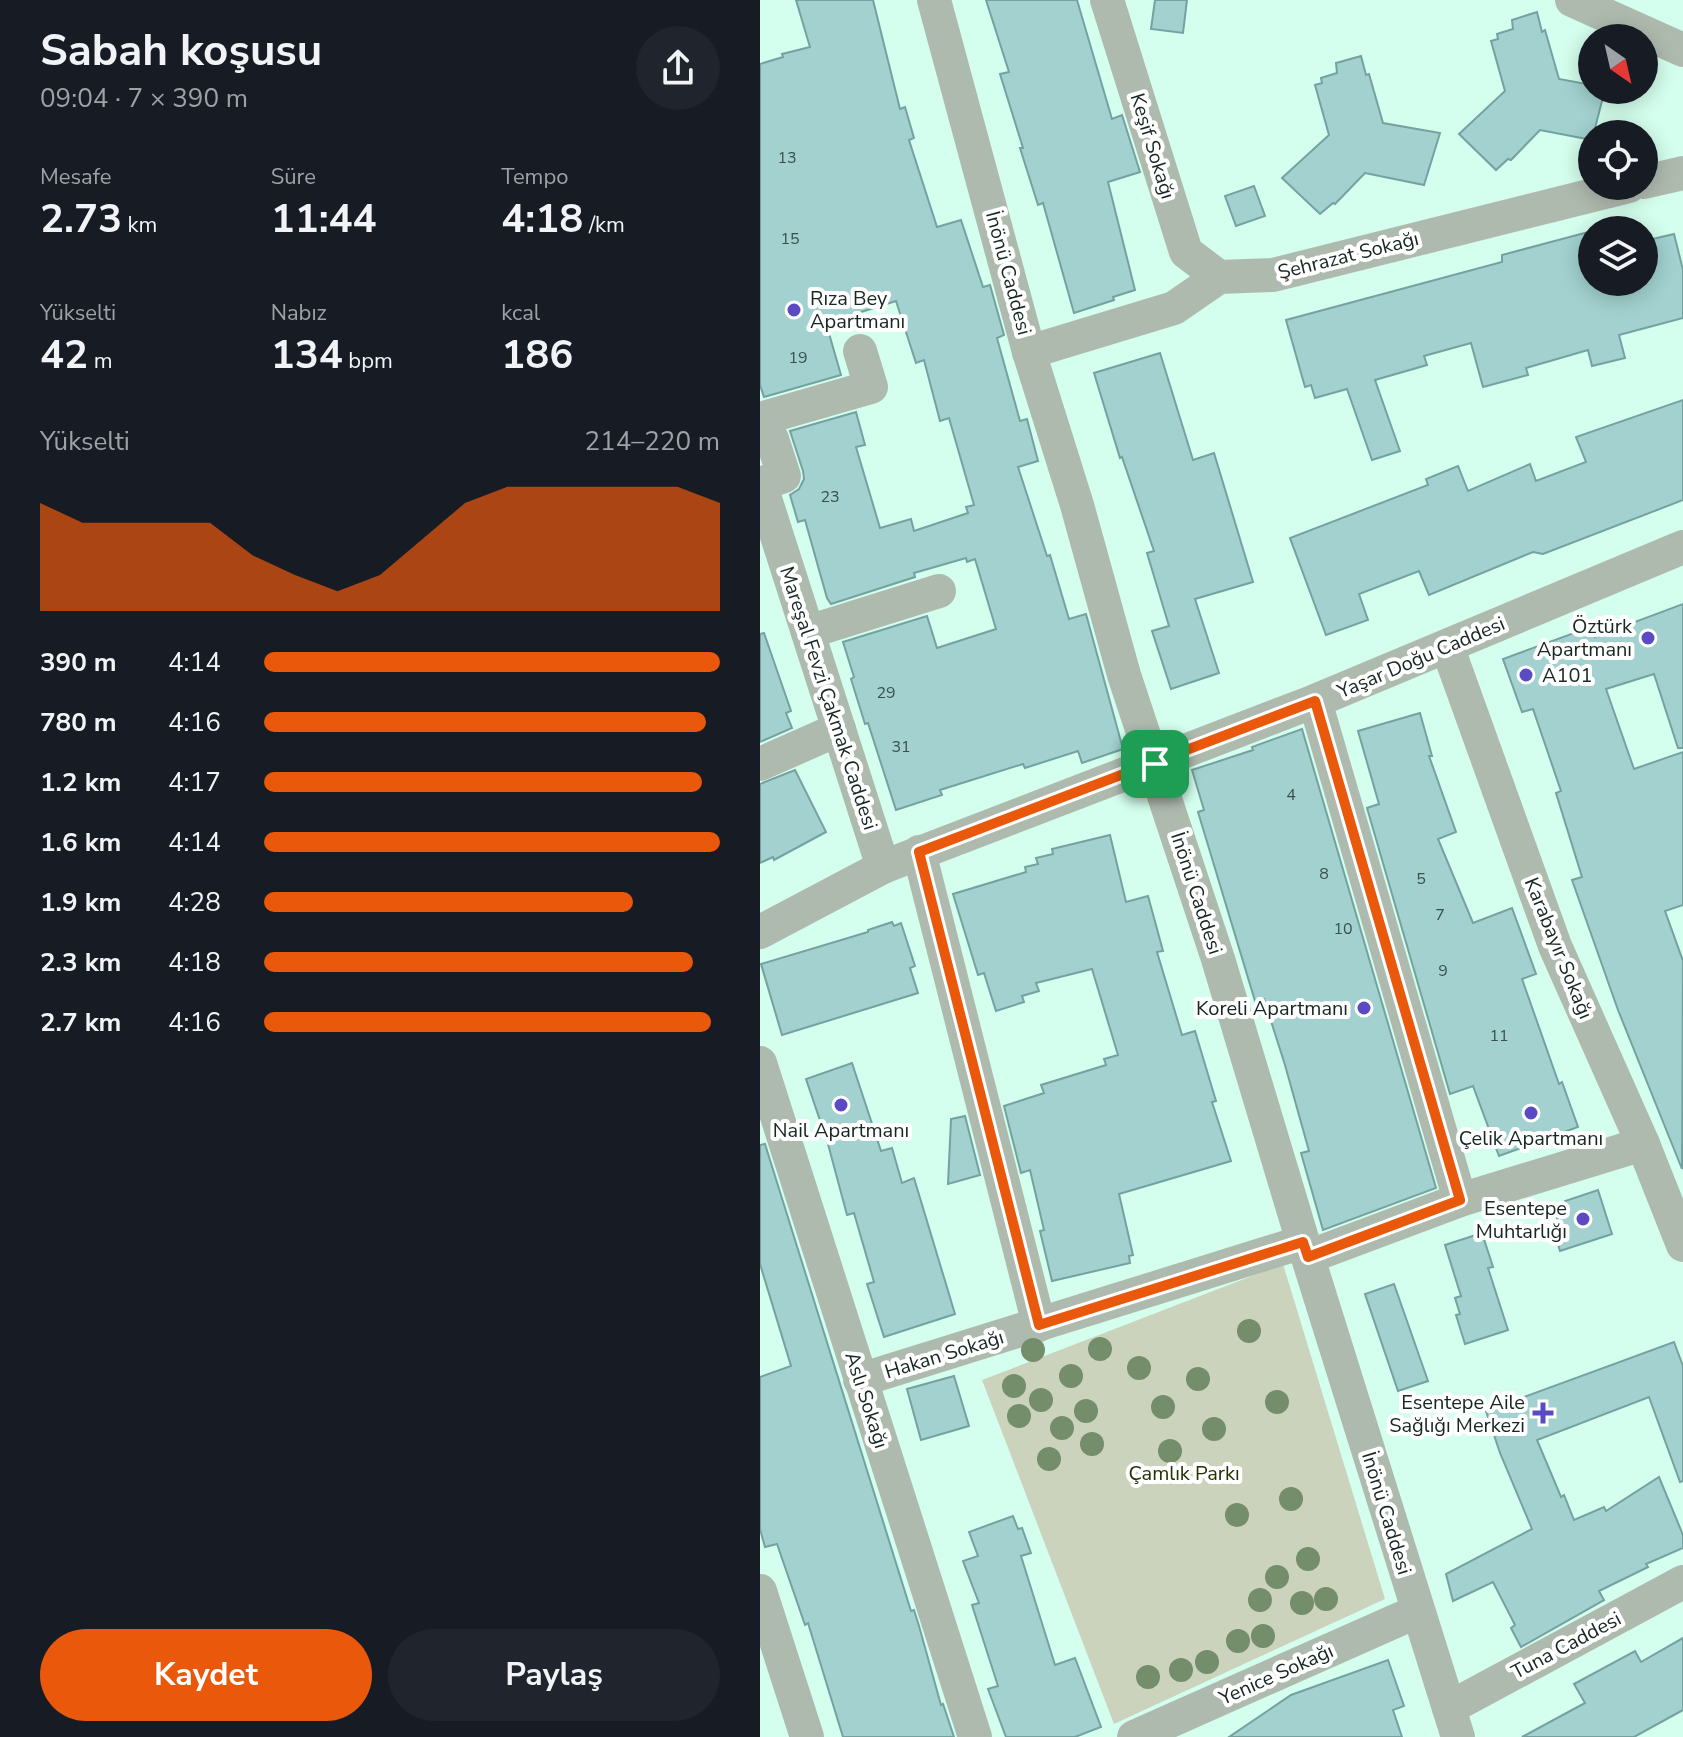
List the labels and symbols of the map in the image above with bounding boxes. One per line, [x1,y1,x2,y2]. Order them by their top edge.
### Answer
north arrow [1578,24,1658,104]
street label: Keşif Sokağı [1124,90,1181,202]
house number: 13 [777,147,797,169]
street label: İnönü Caddesi [979,208,1038,338]
street label: Şehrazat Sokağı [1275,225,1421,286]
house number: 15 [780,228,800,250]
place label: Rıza Bey Apartmanı [810,285,905,335]
marker: Rıza Bey Apartmanı [785,301,803,319]
house number: 19 [788,347,808,369]
house number: 23 [820,486,840,508]
street label: Mareşal Fevzi Çakmak Caddesi [773,563,884,833]
street label: Yaşar Doğu Caddesi [1332,610,1509,705]
place label: Öztürk Apartmanı [1537,613,1633,663]
marker: Öztürk Apartmanı [1639,629,1657,647]
place label: A101 [1542,662,1593,689]
marker: A101 [1517,666,1535,684]
house number: 29 [876,682,896,704]
pin [1121,730,1189,798]
house number: 31 [891,736,911,758]
house number: 4 [1286,784,1296,806]
street label: İnönü Caddesi [1164,828,1229,958]
house number: 8 [1319,863,1329,885]
house number: 5 [1416,868,1426,890]
street label: Karabayır Sokağı [1518,873,1599,1023]
house number: 7 [1435,904,1445,926]
house number: 10 [1333,918,1353,940]
house number: 9 [1438,960,1448,982]
place label: Koreli Apartmanı [1196,995,1348,1022]
marker: Koreli Apartmanı [1355,999,1373,1017]
house number: 11 [1489,1025,1509,1047]
marker: Nail Apartmanı [832,1096,850,1114]
marker: Çelik Apartmanı [1522,1104,1540,1122]
place label: Nail Apartmanı [773,1117,909,1144]
place label: Çelik Apartmanı [1459,1125,1603,1152]
place label: Esentepe Muhtarlığı [1476,1195,1567,1245]
marker: Esentepe Muhtarlığı [1574,1210,1592,1228]
street label: Hakan Sokağı [881,1324,1007,1385]
street label: Aslı Sokağı [838,1348,895,1452]
place label: Esentepe Aile Sağlığı Merkezi [1389,1389,1525,1439]
marker: Esentepe Aile Sağlığı Merkezi [1532,1402,1554,1424]
street label: İnönü Caddesi [1355,1448,1418,1578]
park label: Çamlık Parkı [1128,1460,1240,1487]
street label: Tuna Caddesi [1507,1605,1626,1686]
street label: Yenice Sokağı [1214,1637,1337,1712]

